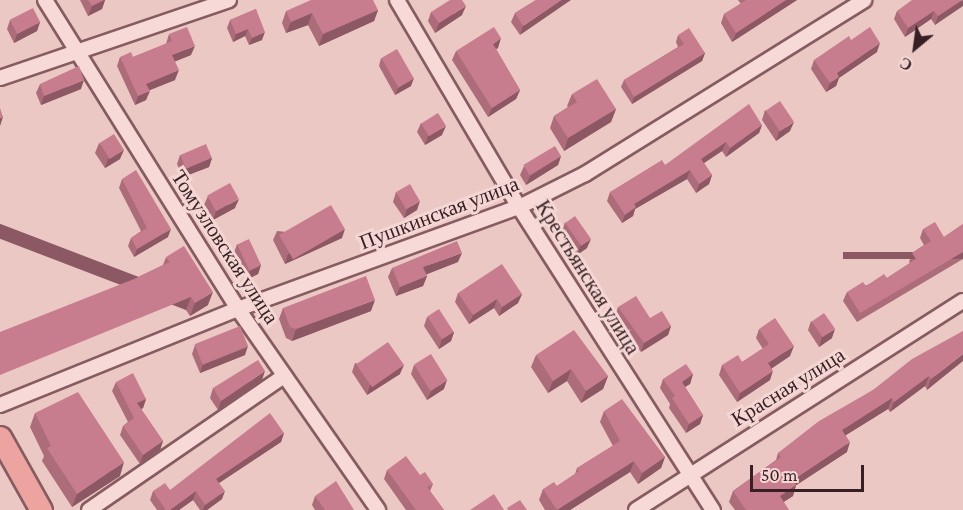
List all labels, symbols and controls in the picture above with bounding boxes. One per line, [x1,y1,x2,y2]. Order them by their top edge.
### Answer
north arrow [885,18,945,78]
text: С [897,54,915,74]
street label: Томузловская улица [166,165,284,329]
street label: Пушкинская улица [356,171,522,255]
street label: Крестьянская улица [530,195,646,359]
street label: Красная улица [727,342,849,432]
scale bar [753,453,867,491]
text: 50 m [761,465,798,485]

